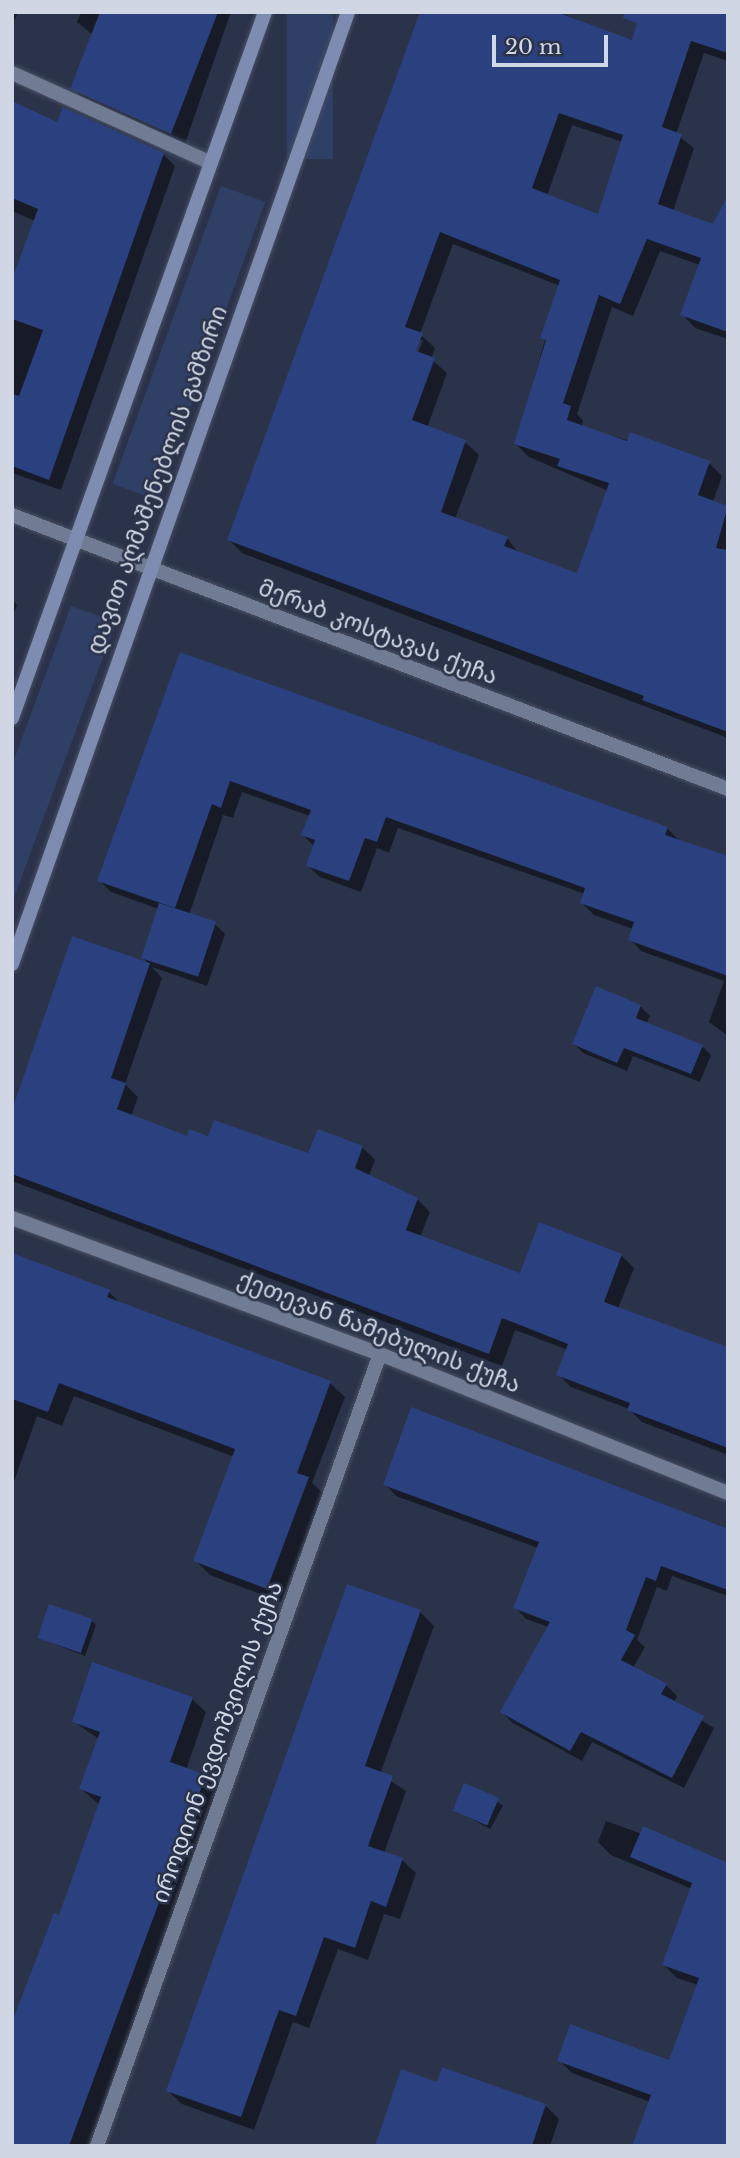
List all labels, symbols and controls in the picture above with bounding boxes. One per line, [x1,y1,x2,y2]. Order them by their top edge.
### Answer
scale bar [495,21,610,65]
text: 20 m [505,34,562,60]
street label: დავით აღმაშენებლის გამზირი [81,302,233,658]
street label: მერაბ კოსტავას ქუჩა [255,574,501,690]
street label: ქეთევან წამებულის ქუჩა [234,1265,524,1399]
street label: იროდიონ ევდოშვილის ქუჩა [146,1577,288,1907]

